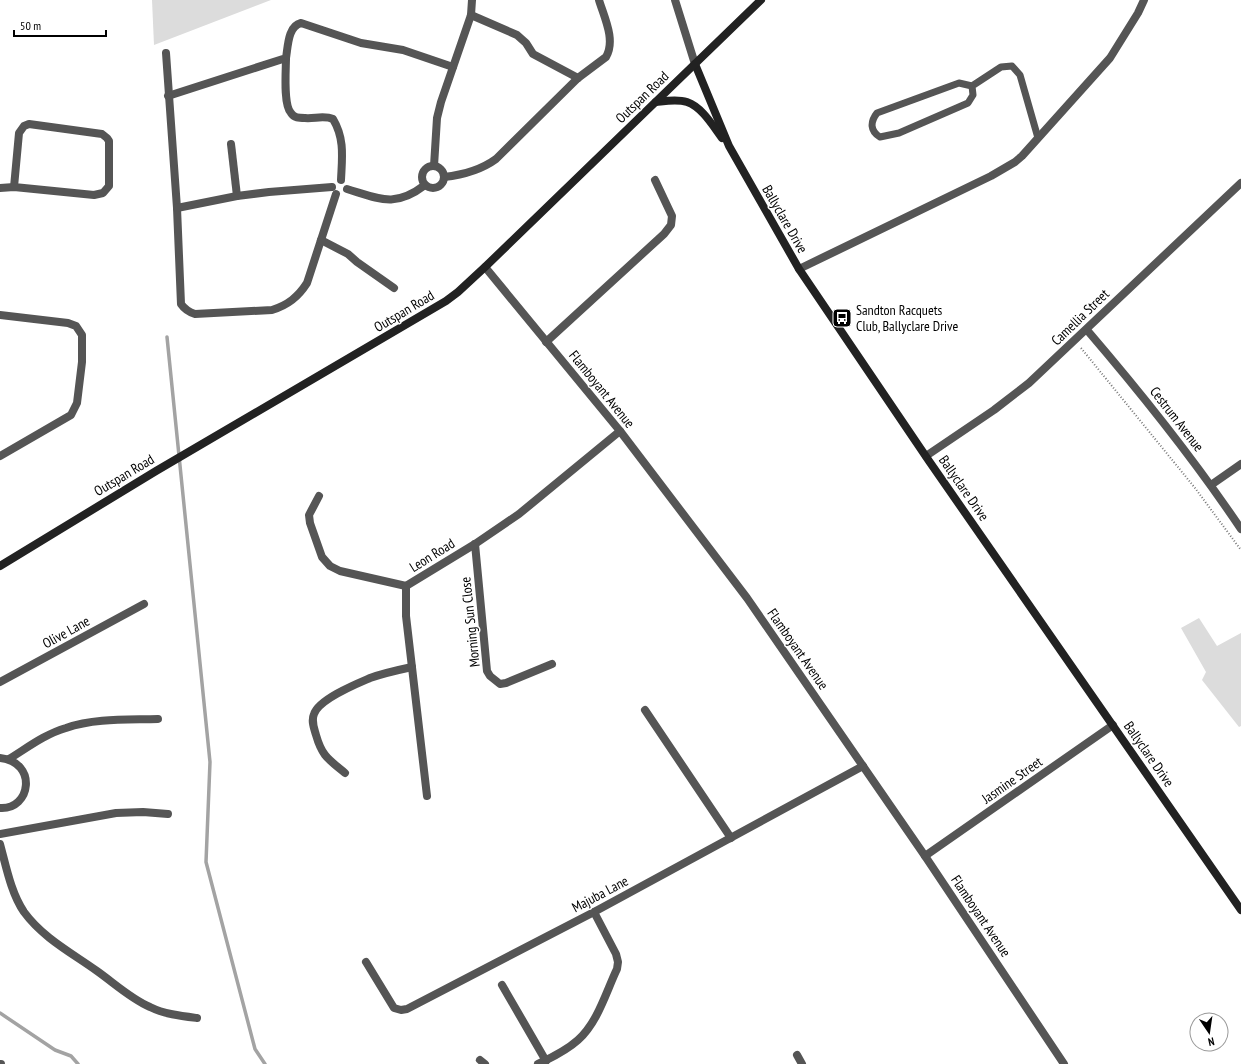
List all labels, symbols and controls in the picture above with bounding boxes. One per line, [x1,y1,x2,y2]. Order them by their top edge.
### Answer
scale bar [14,12,106,38]
text: 50 m [20,18,41,33]
street label: Outspan Road [612,67,672,127]
street label: Ballyclare Drive [758,182,812,257]
street label: Camellia Street [1047,285,1113,349]
street label: Outspan Road [371,286,437,336]
place label: Sandton Racquets Club, Ballyclare Drive [856,301,959,335]
bus stop icon: Sandton Racquets Club, Ballyclare Drive [831,307,853,329]
street label: Flamboyant Avenue [565,347,639,432]
street label: Cestrum Avenue [1146,383,1208,455]
street label: Outspan Road [91,450,157,500]
street label: Ballyclare Drive [935,452,993,524]
street label: Leon Road [406,534,458,576]
street label: Morning Sun Close [456,576,484,668]
street label: Flamboyant Avenue [763,605,833,693]
street label: Olive Lane [39,612,93,652]
street label: Ballyclare Drive [1120,718,1178,790]
street label: Jasmine Street [977,753,1046,808]
street label: Majuba Lane [569,872,632,916]
street label: Flamboyant Avenue [947,872,1015,960]
north arrow [1189,1012,1229,1052]
text: N [1207,1034,1216,1049]

